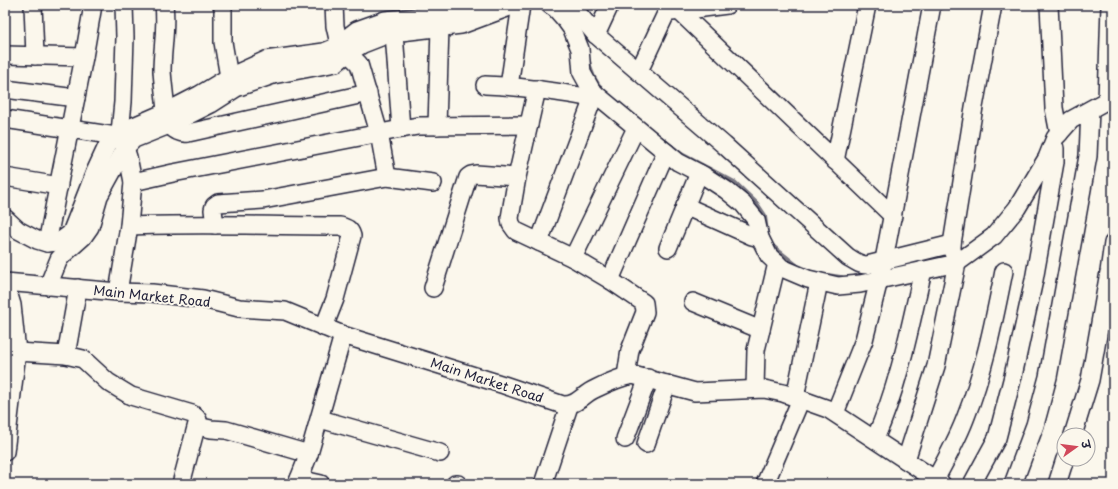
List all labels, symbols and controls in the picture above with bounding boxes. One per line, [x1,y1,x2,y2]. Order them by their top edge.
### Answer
street label: Main Market Road [92,280,212,311]
street label: Main Market Road [428,352,546,407]
north arrow [1056,427,1096,467]
text: उ [1077,438,1096,452]

